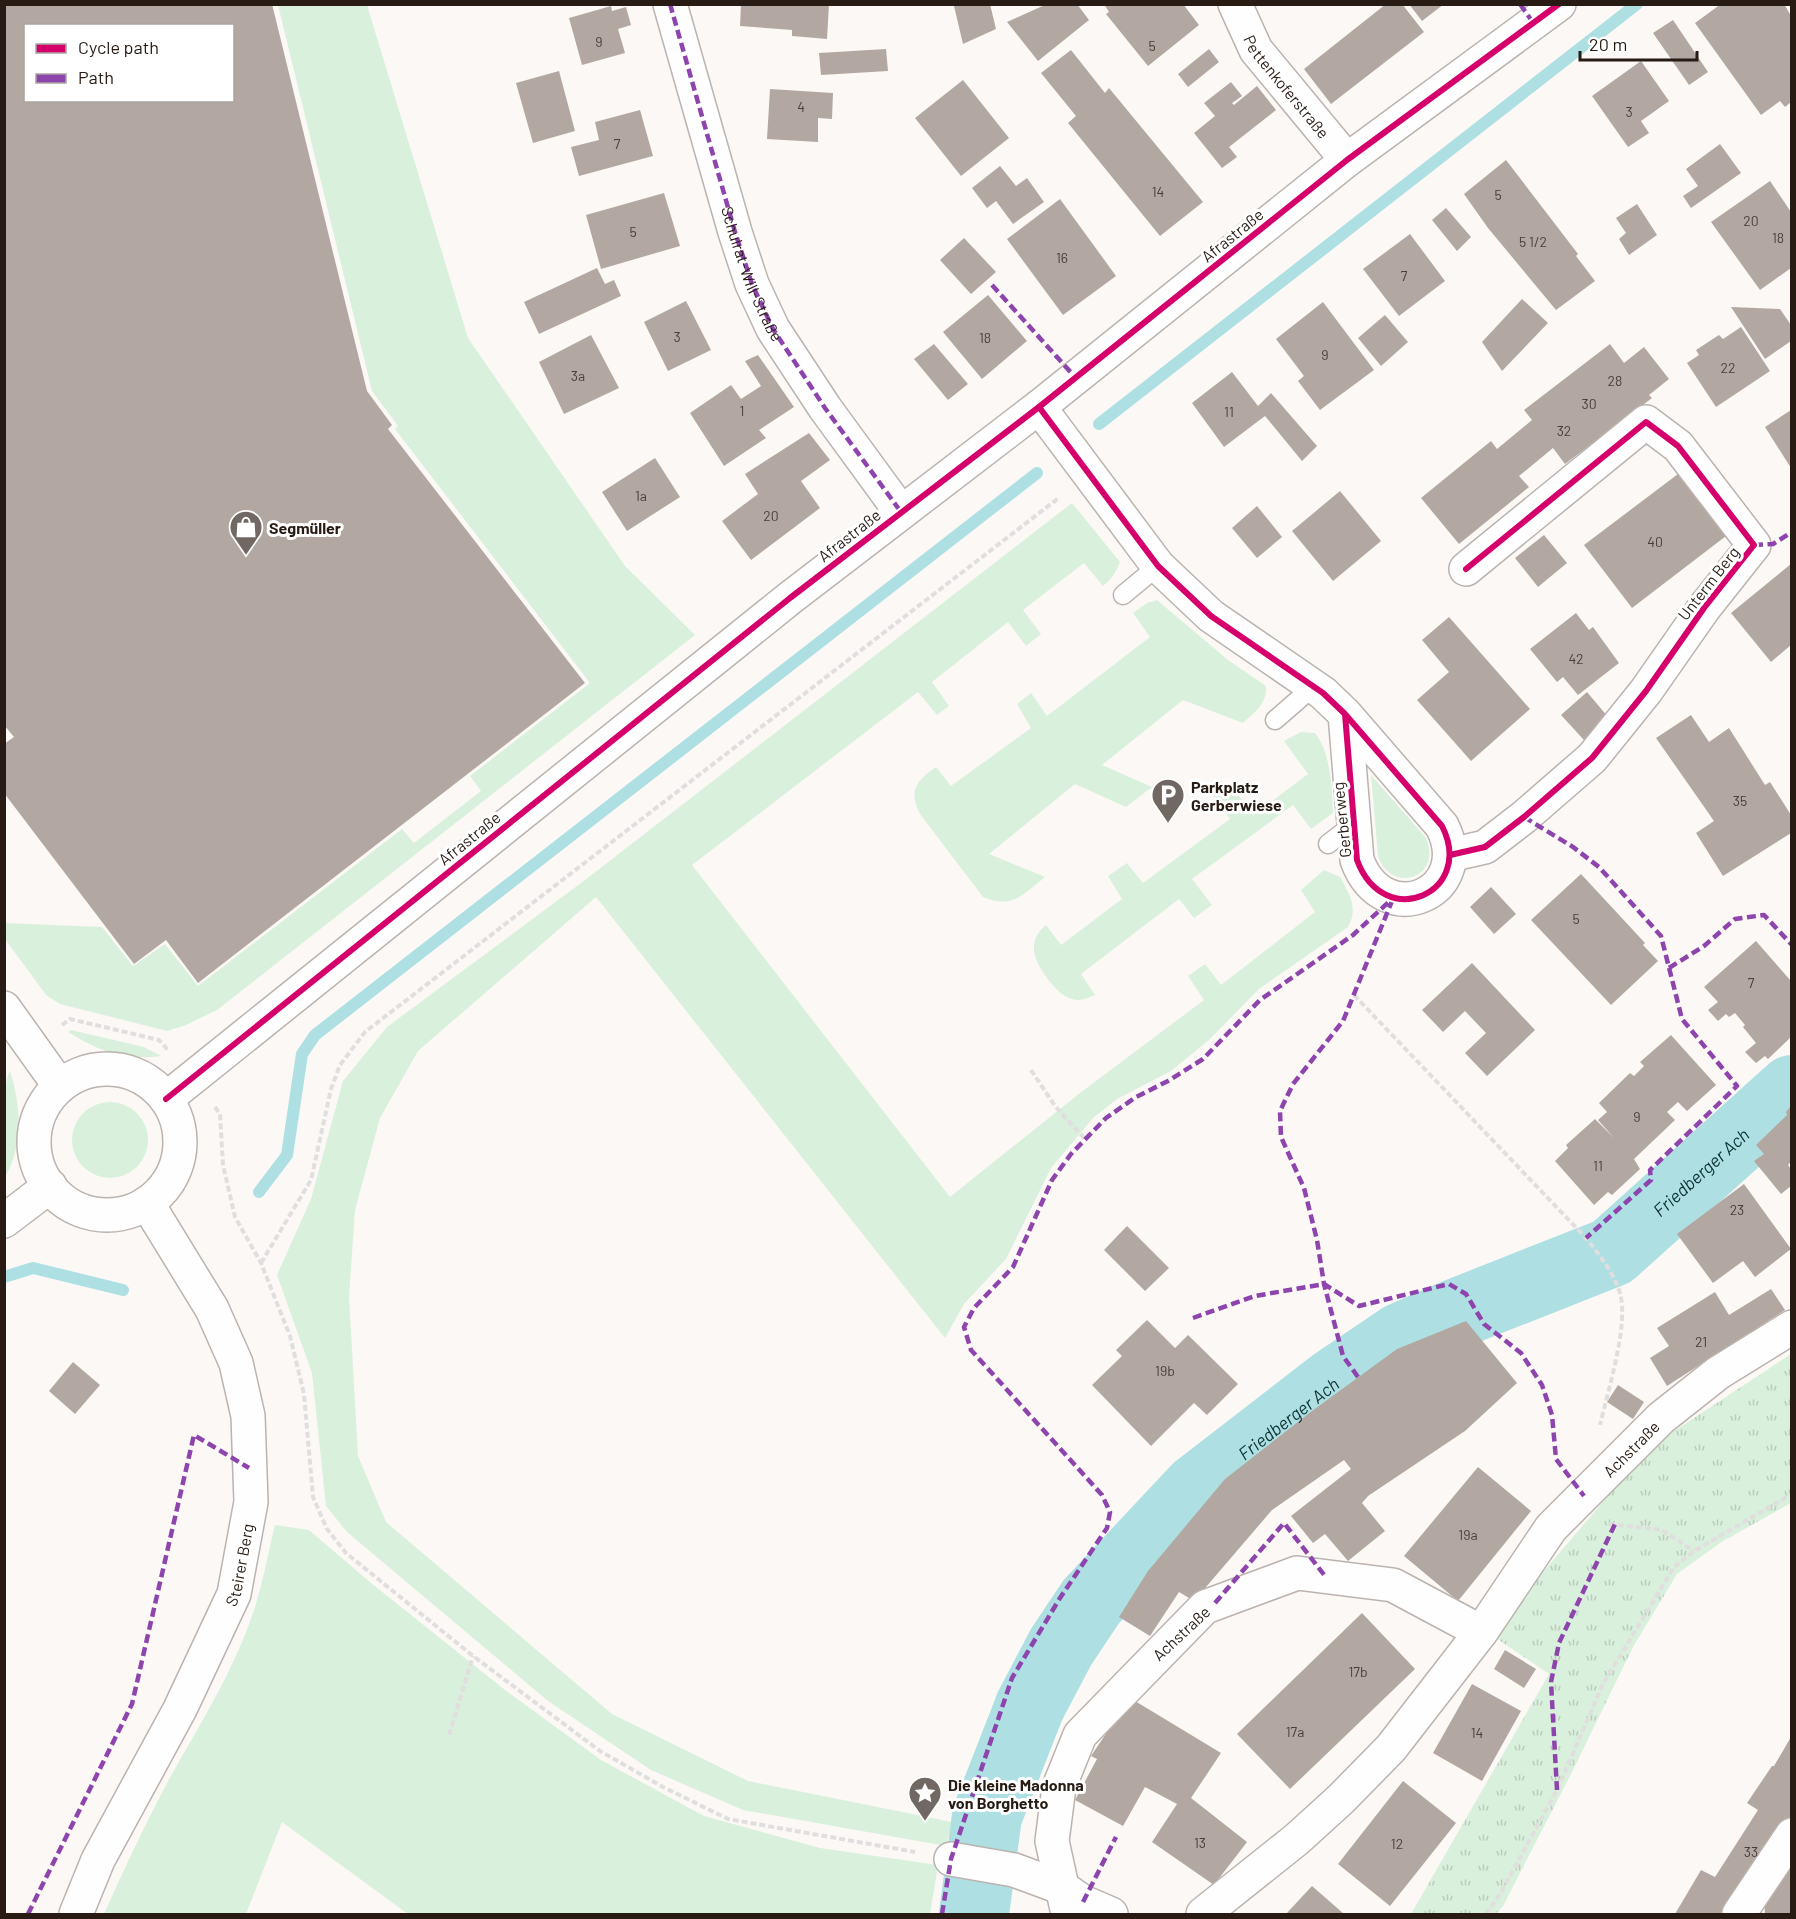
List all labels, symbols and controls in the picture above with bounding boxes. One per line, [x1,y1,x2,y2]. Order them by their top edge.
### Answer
legend [24,24,234,102]
scale bar [1580,24,1697,62]
street label: Pettenkoferstraße [1241,32,1334,141]
house number: 9 [595,33,603,50]
text: 20 m [1589,33,1627,55]
text: Cycle path [78,36,159,58]
house number: 5 [1148,37,1156,54]
text: Path [78,66,114,88]
house number: 4 [797,98,805,115]
house number: 3 [1625,103,1633,120]
house number: 7 [614,135,621,152]
house number: 14 [1152,183,1164,200]
house number: 5 [1494,186,1502,203]
street label: Schulrat-Will-Straße [719,204,788,344]
street label: Afrastraße [1197,204,1267,266]
house number: 20 [1743,212,1759,229]
house number: 5 [629,223,637,240]
house number: 18 [1772,229,1784,246]
house number: 5 1/2 [1519,233,1547,250]
house number: 16 [1056,249,1068,266]
house number: 7 [1401,267,1408,284]
house number: 3 [673,328,681,345]
house number: 18 [979,329,991,346]
house number: 9 [1321,346,1329,363]
house number: 22 [1720,359,1736,376]
house number: 3a [571,367,585,384]
house number: 28 [1608,372,1622,389]
house number: 30 [1581,395,1597,412]
house number: 1 [740,402,744,419]
house number: 11 [1224,403,1234,420]
house number: 32 [1557,422,1571,439]
house number: 1a [635,487,647,504]
street label: Afrastraße [814,505,884,565]
house number: 20 [763,507,779,524]
shop icon: Segmüller [228,509,264,556]
place label: Segmüller [269,518,341,537]
house number: 40 [1647,533,1663,550]
street label: Unterm Berg [1673,542,1743,624]
house number: 42 [1568,650,1584,667]
parking icon: Parkplatz Gerberwiese [1150,777,1186,824]
place label: Parkplatz Gerberwiese [1191,777,1282,814]
street label: Gerberweg [1328,781,1354,859]
house number: 35 [1733,792,1747,809]
street label: Afrastraße [434,807,504,869]
house number: 5 [1572,910,1580,927]
house number: 7 [1748,974,1755,991]
house number: 9 [1633,1108,1641,1125]
water label: Friedberger Ach [1648,1123,1753,1221]
house number: 11 [1593,1157,1603,1174]
house number: 23 [1730,1201,1744,1218]
house number: 21 [1695,1333,1707,1350]
house number: 19b [1155,1362,1175,1379]
water label: Friedberger Ach [1233,1372,1343,1464]
street label: Achstraße [1599,1416,1663,1480]
street label: Steirer Berg [220,1522,256,1609]
house number: 19a [1458,1526,1478,1543]
street label: Achstraße [1148,1602,1214,1664]
house number: 17b [1348,1663,1368,1680]
house number: 17a [1286,1723,1304,1740]
house number: 14 [1471,1724,1483,1741]
place icon: Die kleine Madonna von Borghetto [907,1775,943,1822]
place label: Die kleine Madonna von Borghetto [948,1775,1084,1812]
house number: 13 [1194,1834,1206,1851]
house number: 12 [1391,1835,1403,1852]
house number: 33 [1744,1843,1758,1860]

